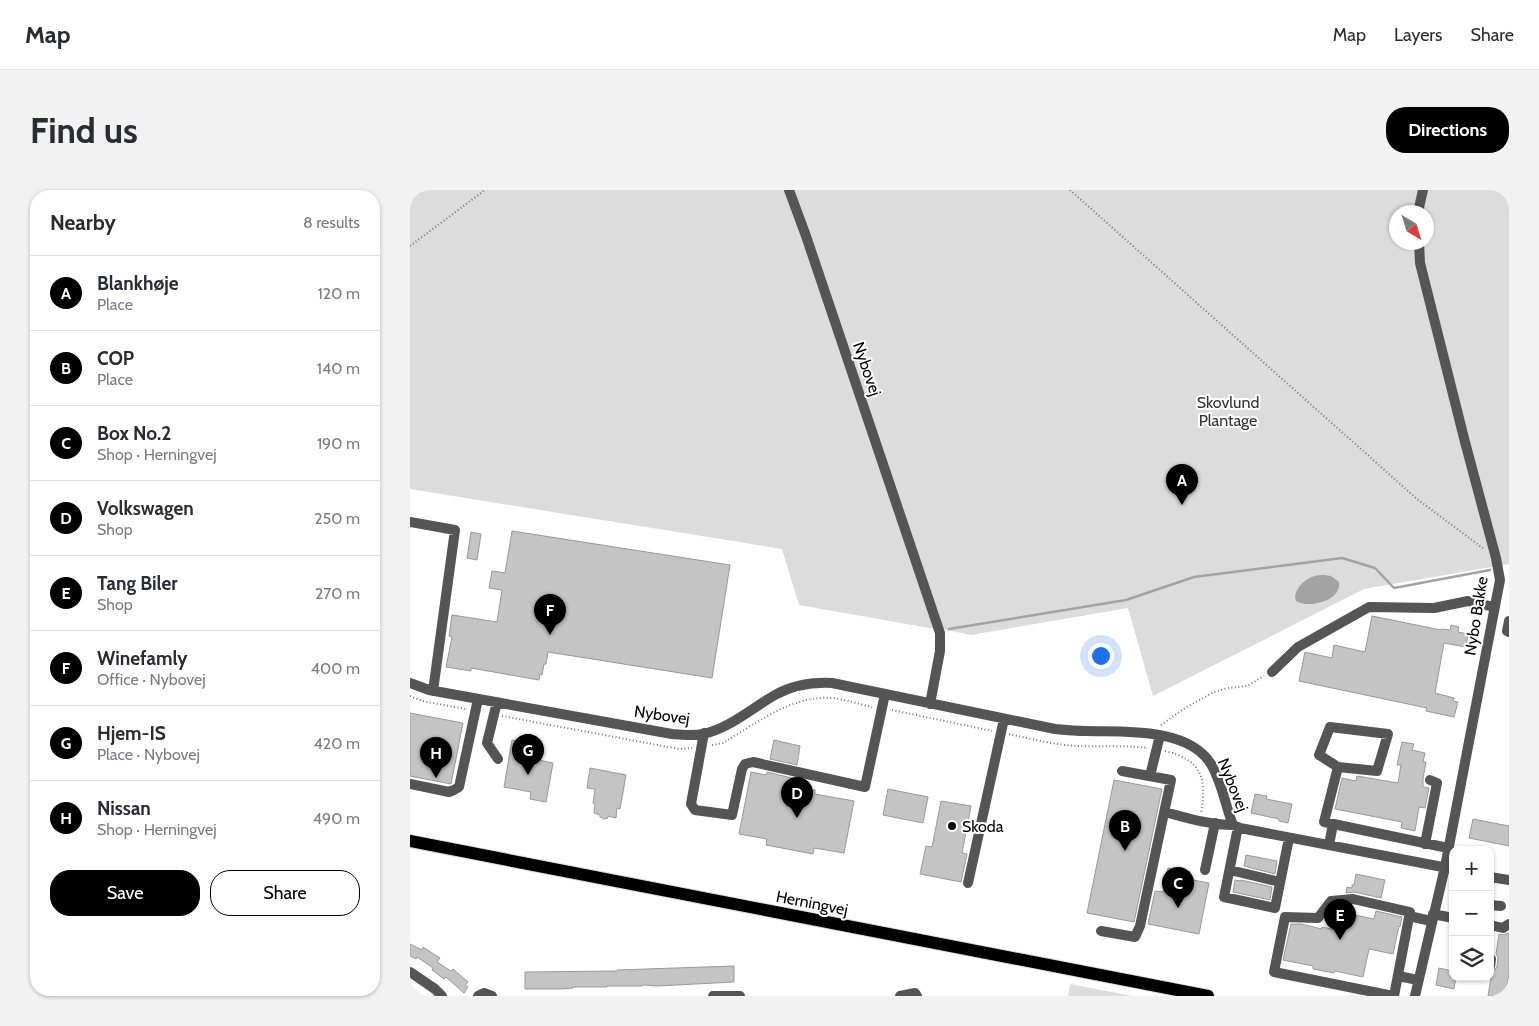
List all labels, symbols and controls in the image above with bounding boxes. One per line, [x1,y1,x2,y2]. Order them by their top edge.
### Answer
text: Map [25,20,71,49]
text: Map [1333,24,1366,46]
text: Layers [1394,24,1443,46]
text: Share [1471,24,1514,46]
button: Directions [1386,107,1509,153]
text: Find us [30,109,138,152]
north arrow [1389,205,1434,250]
text: Nearby [50,210,116,235]
text: 8 results [303,213,360,232]
text: Blankhøje [97,272,179,295]
text: A [61,284,71,303]
text: 120 m [318,284,360,303]
text: Place [97,295,133,314]
street label: Nybovej [849,339,885,399]
text: COP [97,347,134,370]
text: B [61,359,71,378]
text: 140 m [317,359,360,378]
text: Place [97,370,133,389]
park label: Skovlund Plantage [1197,393,1259,430]
text: Box No.2 [97,422,171,445]
text: C [61,434,71,453]
text: 190 m [317,434,360,453]
text: Shop · Herningvej [97,445,217,464]
pin: A [1166,464,1198,505]
text: Volkswagen [97,497,194,520]
text: D [60,509,72,528]
text: 250 m [314,509,360,528]
text: Shop [97,520,133,539]
text: Tang Biler [97,572,178,595]
street label: Nybo Bakke [1460,575,1492,657]
text: E [61,584,71,603]
text: 270 m [315,584,360,603]
pin: F [534,594,566,635]
text: Shop [97,595,133,614]
your location [1088,643,1114,669]
text: Winefamly [97,647,188,670]
text: F [62,659,70,678]
text: 400 m [311,659,360,678]
text: Office · Nybovej [97,670,206,689]
street label: Nybovej [633,702,691,728]
text: Hjem-IS [97,722,166,745]
text: G [61,734,71,753]
text: 420 m [314,734,360,753]
pin: G [512,734,544,775]
pin: H [420,737,452,778]
text: Place · Nybovej [97,745,200,764]
street label: Nybovej [1214,755,1252,815]
pin: D [781,777,813,818]
text: Nissan [97,797,151,820]
text: H [60,809,72,828]
text: 490 m [313,809,360,828]
pin: B [1109,810,1141,851]
place label: Skoda [962,817,1004,836]
text: Shop · Herningvej [97,820,217,839]
marker: Skoda [946,820,958,832]
map controls [1449,846,1494,981]
button: + [1449,846,1494,891]
pin: C [1162,867,1194,908]
button: Save [50,870,200,916]
button: Share [210,870,360,916]
street label: Herningvej [774,887,850,919]
button: − [1449,891,1494,936]
pin: E [1324,899,1356,940]
button: layers [1449,936,1494,981]

